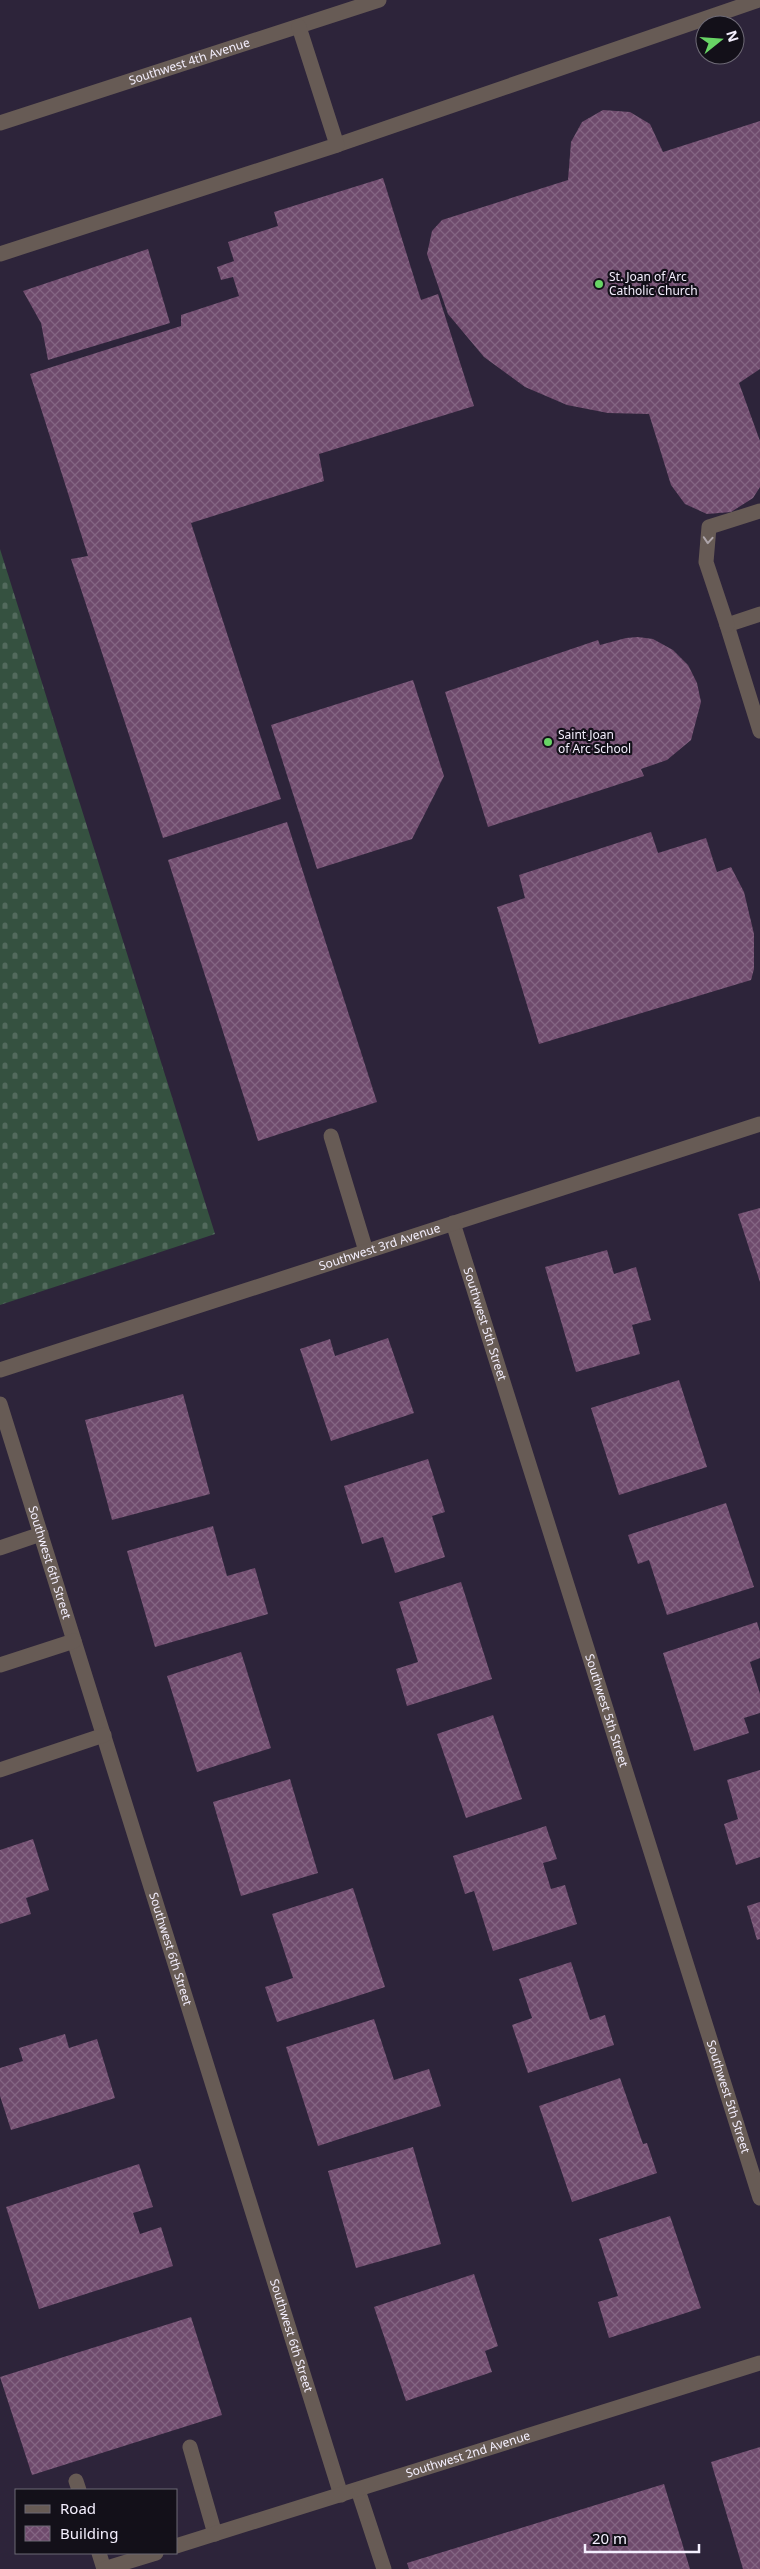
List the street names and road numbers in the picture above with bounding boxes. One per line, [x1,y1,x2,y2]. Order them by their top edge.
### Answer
street label: Southwest 4th Avenue [126,33,252,89]
street label: Southwest 3rd Avenue [317,1219,443,1274]
street label: Southwest 5th Street [460,1265,511,1383]
street label: Southwest 6th Street [24,1504,76,1622]
street label: Southwest 5th Street [581,1652,633,1770]
street label: Southwest 6th Street [145,1890,197,2008]
street label: Southwest 5th Street [703,2038,755,2156]
street label: Southwest 6th Street [266,2277,318,2395]
street label: Southwest 2nd Avenue [404,2426,532,2481]

